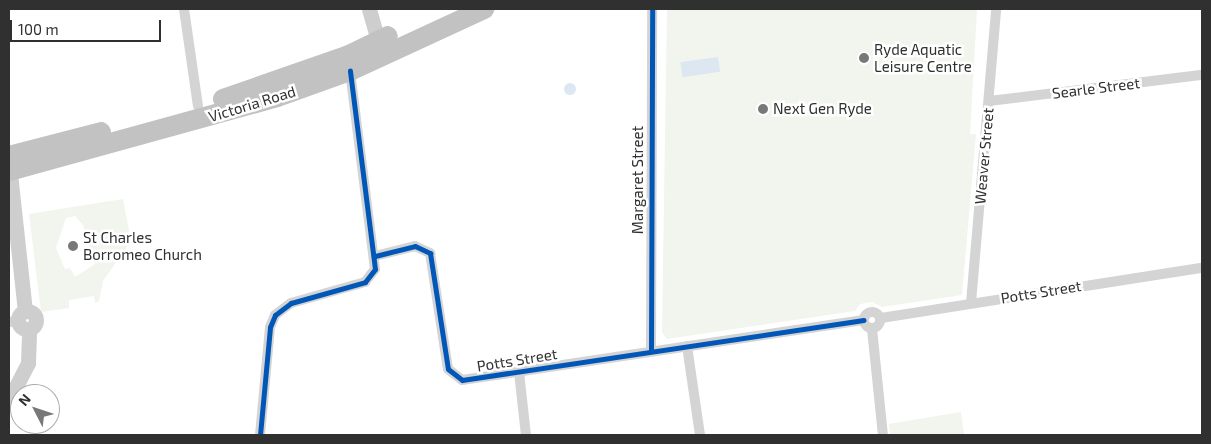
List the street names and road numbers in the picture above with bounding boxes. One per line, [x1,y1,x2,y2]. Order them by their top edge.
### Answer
street label: Searle Street [1051,74,1141,102]
street label: Victoria Road [206,82,298,126]
street label: Weaver Street [971,107,997,205]
street label: Margaret Street [629,126,647,234]
street label: Potts Street [999,277,1083,307]
street label: Potts Street [475,345,559,375]

